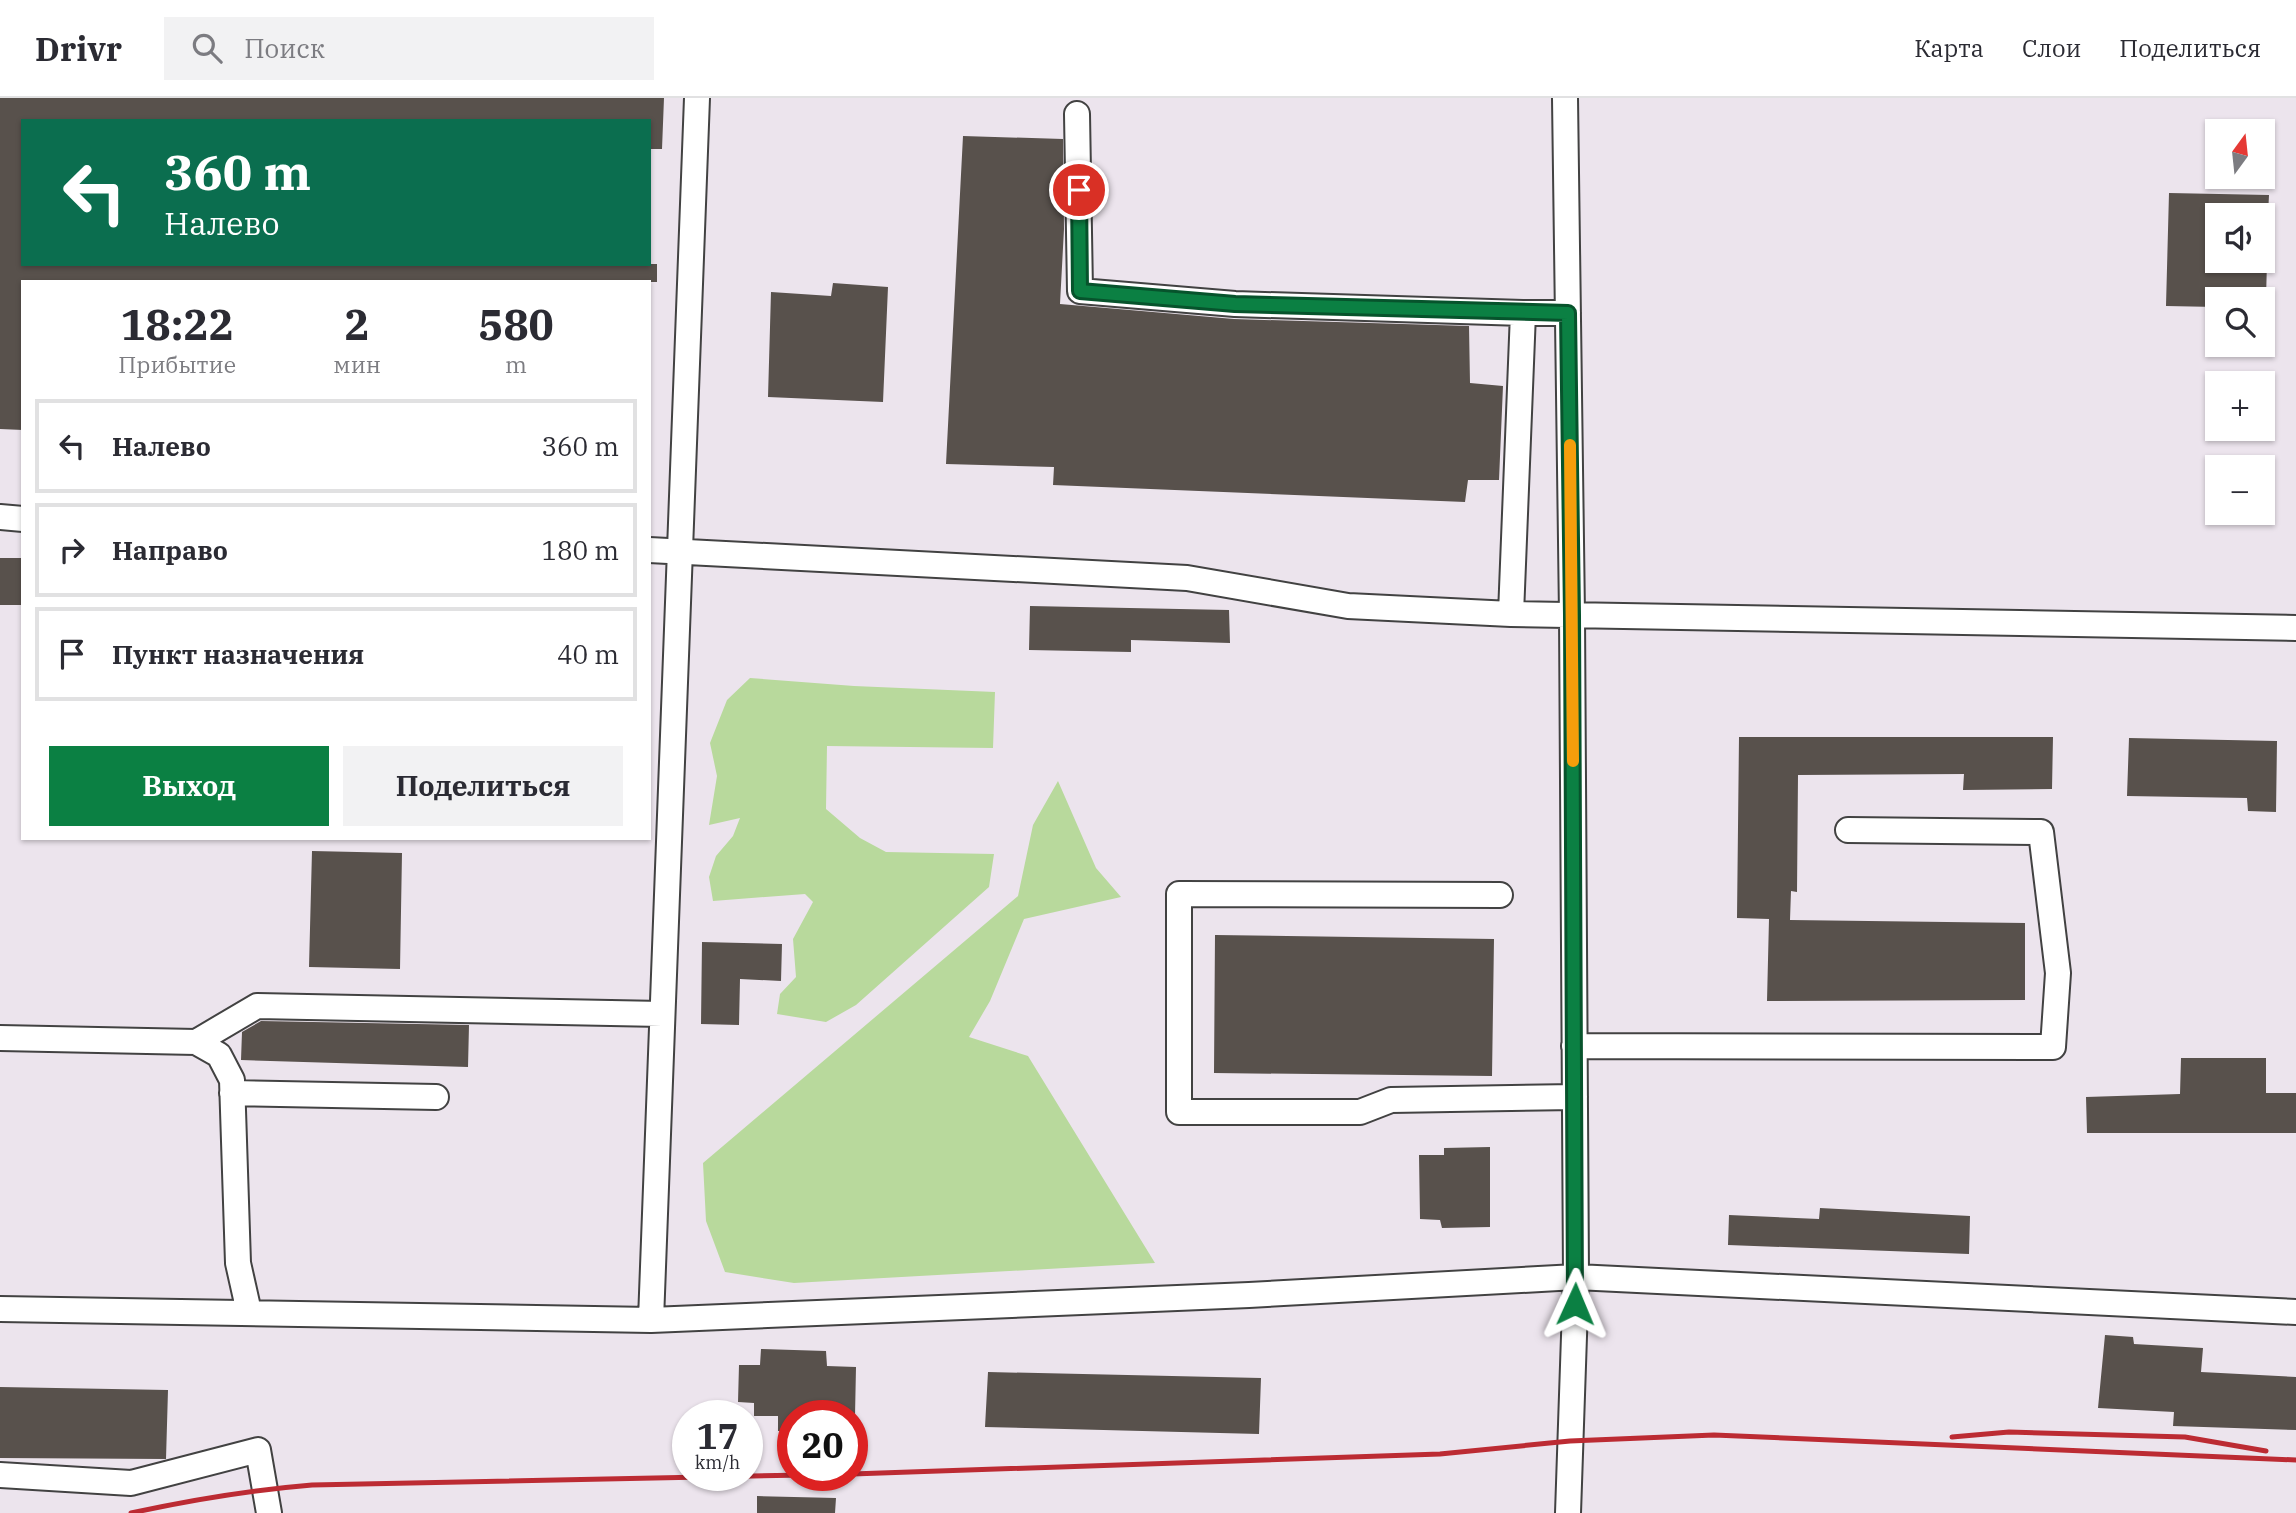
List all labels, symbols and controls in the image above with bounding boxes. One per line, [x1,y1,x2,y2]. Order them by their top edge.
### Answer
search box [164,17,654,80]
text: Drivr [35,27,122,70]
icon: search [188,29,226,67]
text: Поиск [244,31,325,65]
text: Карта [1914,32,1984,64]
text: Слои [2022,32,2081,64]
text: Поделиться [2119,32,2261,64]
north arrow [2205,119,2275,189]
map controls [2205,119,2275,525]
text: 360 m [164,140,311,203]
icon: left [49,147,140,238]
pin [1049,160,1109,220]
icon: arrive [1060,171,1098,209]
text: Налево [164,202,280,244]
button: sound [2205,203,2275,273]
button: search [2205,287,2275,357]
text: 18:22 [120,297,234,352]
text: 2 [345,297,370,352]
text: 580 [478,297,554,352]
text: Прибытие [118,349,236,379]
text: мин [333,349,381,379]
text: m [505,349,527,379]
button: + [2205,371,2275,441]
icon: left [53,427,91,465]
text: Налево [112,429,211,463]
text: 360 m [541,429,619,463]
button: − [2205,455,2275,525]
icon: right [53,531,91,569]
text: Направо [112,533,228,567]
text: 180 m [541,533,619,567]
icon: arrive [53,635,91,673]
text: Пункт назначения [112,637,364,671]
text: 40 m [557,637,619,671]
button: Выход [49,746,329,826]
button: Поделиться [343,746,623,826]
position arrow [1538,1267,1612,1341]
speed limit sign: 20 [777,1400,868,1491]
text: 17 [696,1413,739,1459]
text: km/h [695,1451,740,1474]

